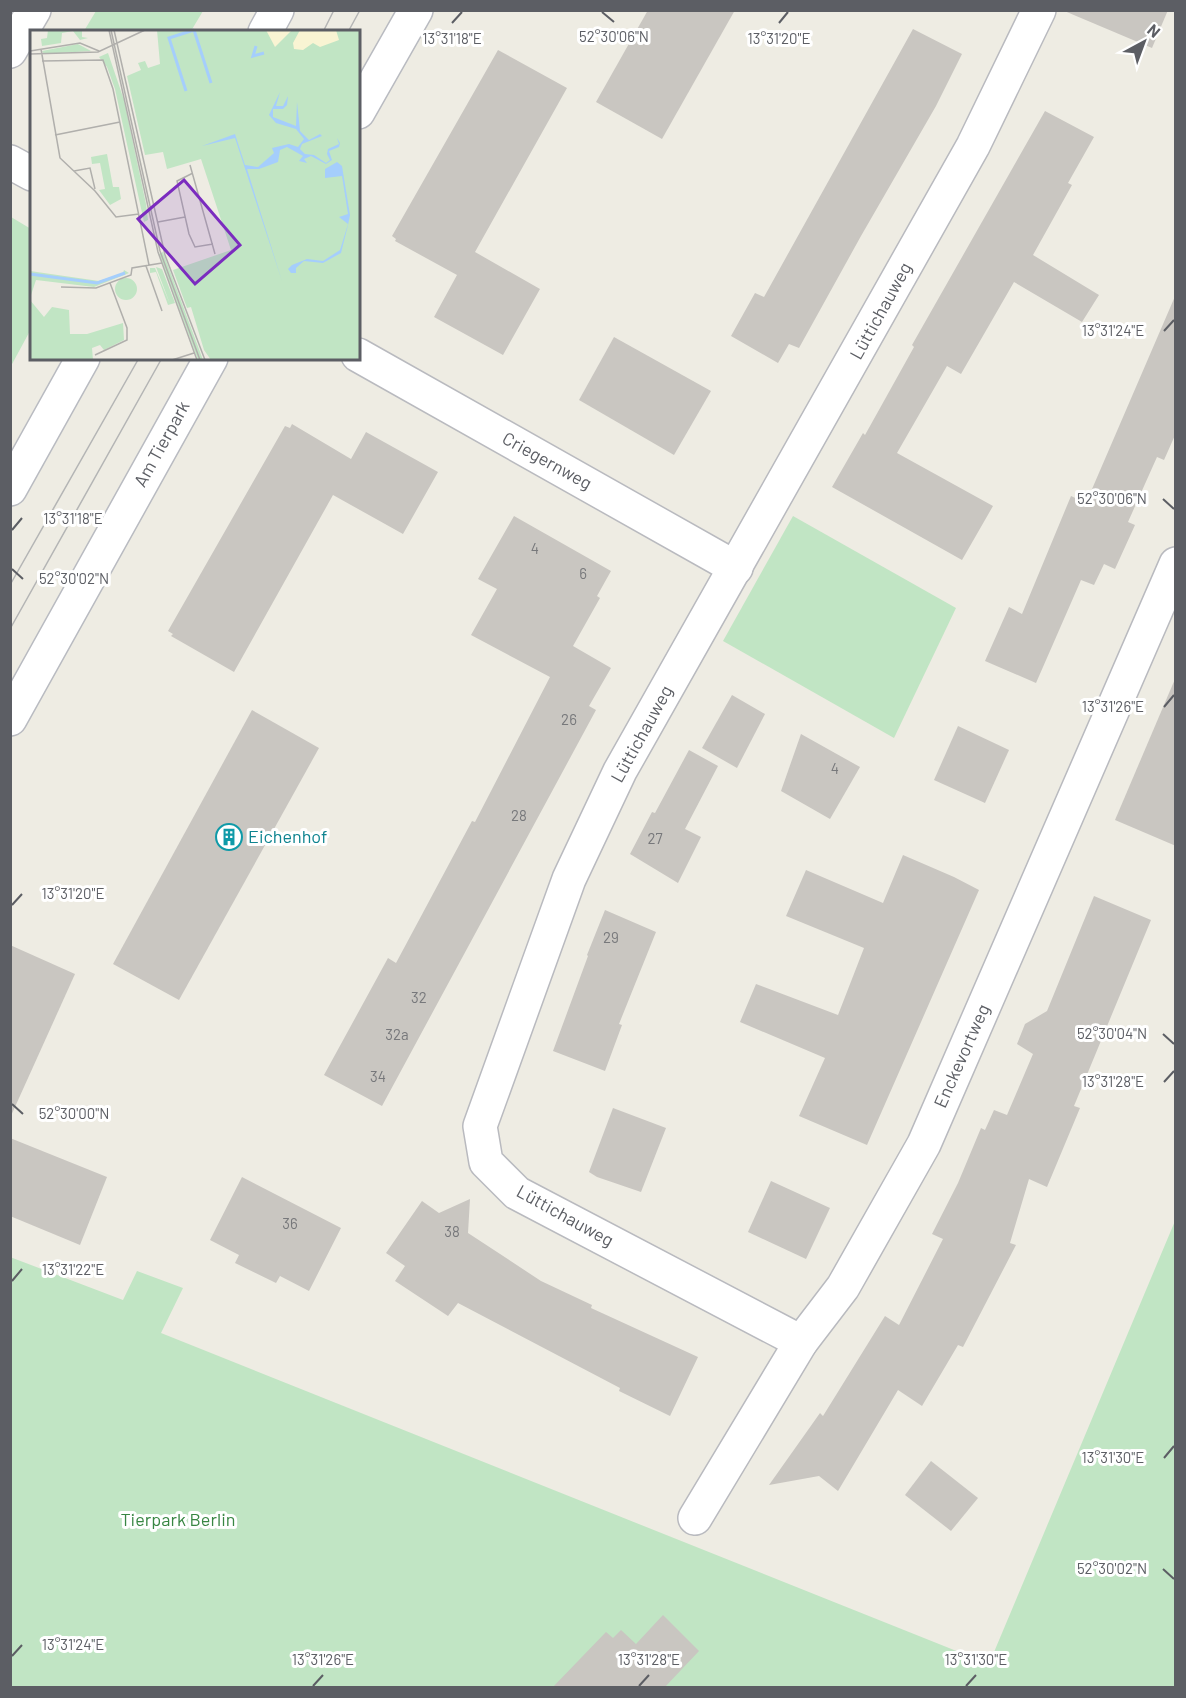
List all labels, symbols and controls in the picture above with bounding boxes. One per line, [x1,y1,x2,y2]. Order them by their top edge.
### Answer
north arrow [1114,12,1174,72]
text: N [1144,20,1164,41]
text: 52°30'06"N [579,27,649,45]
text: 13°31'18"E [422,29,482,47]
text: 13°31'20"E [747,29,811,47]
inset map [30,30,360,360]
street label: Lüttichauweg [844,258,916,363]
text: 13°31'24"E [1082,321,1144,339]
street label: Am Tierpark [129,397,194,490]
street label: Criegernweg [499,427,596,494]
text: 52°30'06"N [1077,489,1147,507]
text: 13°31'18"E [43,509,103,527]
house number: 4 [531,539,539,557]
house number: 6 [579,564,587,582]
text: 52°30'02"N [39,569,109,587]
street label: Lüttichauweg [605,681,677,786]
text: 13°31'26"E [1082,697,1144,715]
house number: 26 [561,710,577,728]
house number: 4 [831,759,839,777]
house number: 28 [511,806,527,824]
building icon: Eichenhof [214,822,244,852]
place label: Eichenhof [248,825,327,847]
house number: 27 [647,829,663,847]
text: 13°31'20"E [41,884,105,902]
house number: 29 [603,928,619,946]
house number: 32 [411,988,427,1006]
street label: Enckevortweg [928,1000,994,1111]
text: 52°30'04"N [1077,1024,1147,1042]
house number: 32a [385,1025,409,1043]
house number: 34 [370,1067,386,1085]
text: 13°31'28"E [1082,1072,1144,1090]
text: 52°30'00"N [39,1104,109,1122]
street label: Lüttichauweg [513,1179,618,1251]
house number: 36 [282,1214,298,1232]
house number: 38 [444,1222,460,1240]
text: 13°31'22"E [42,1260,104,1278]
text: 13°31'30"E [1082,1448,1144,1466]
park label: Tierpark Berlin [121,1508,235,1530]
text: 52°30'02"N [1077,1559,1147,1577]
text: 13°31'24"E [42,1635,104,1653]
text: 13°31'26"E [292,1650,354,1668]
text: 13°31'28"E [618,1650,680,1668]
text: 13°31'30"E [945,1650,1007,1668]

